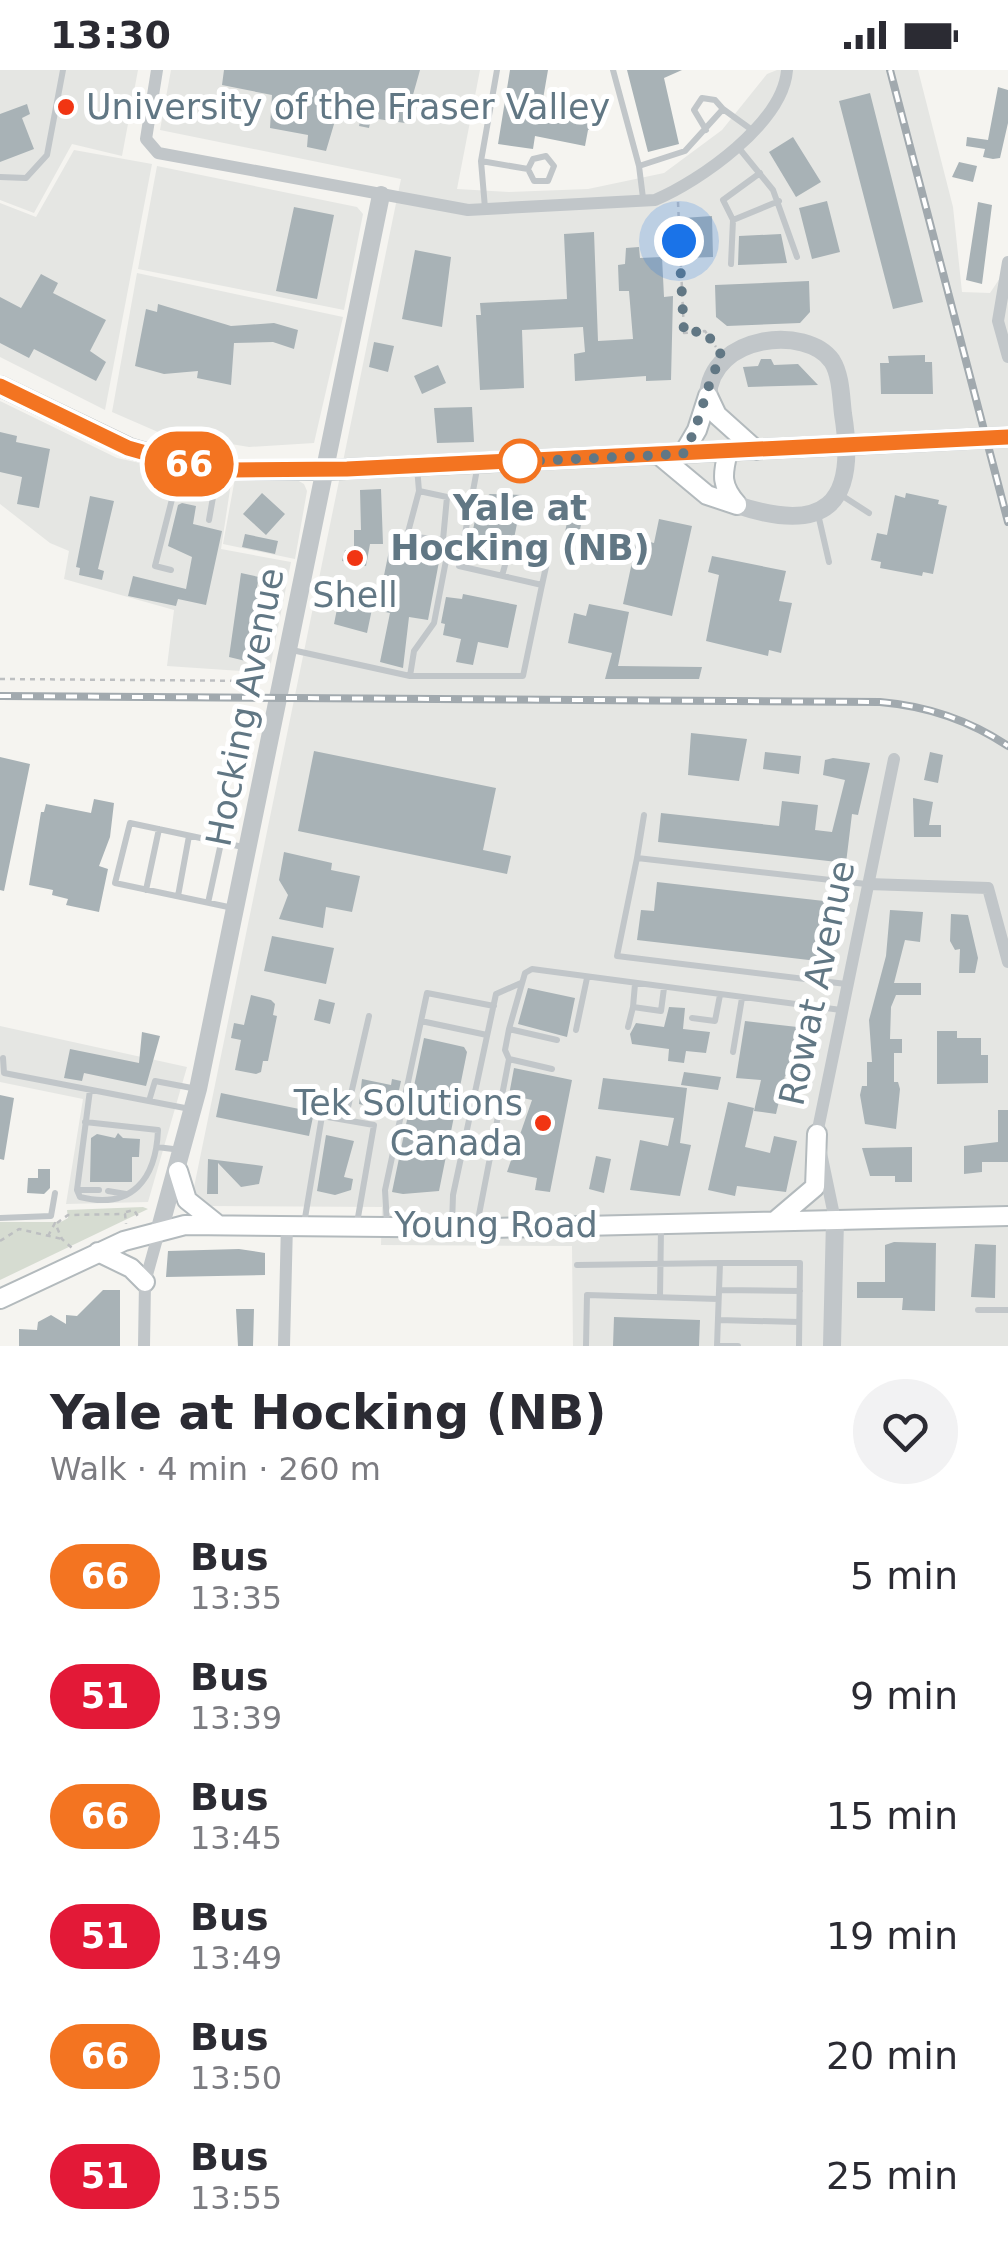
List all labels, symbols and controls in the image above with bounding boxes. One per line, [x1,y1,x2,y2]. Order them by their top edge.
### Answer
text: 13:30 [50,13,171,57]
place label: University of the Fraser Valley [86,87,610,127]
marker: University of the Fraser Valley [55,96,77,118]
your location [654,216,704,266]
line badge: 66 [144,432,234,496]
marker: Yale at Hocking (NB) [499,440,541,482]
text: 66 [165,444,213,484]
place label: Yale at Hocking (NB) [390,488,650,568]
marker: Shell [344,547,366,569]
street label: Hocking Avenue [198,565,292,849]
place label: Shell [312,575,398,615]
street label: Rowat Avenue [772,857,862,1109]
place label: Tek Solutions Canada [293,1083,523,1163]
marker: Tek Solutions Canada [532,1112,554,1134]
street label: Young Road [393,1205,598,1245]
button: heart [853,1379,958,1484]
text: Yale at Hocking (NB) [50,1384,606,1440]
text: Walk · 4 min · 260 m [50,1450,381,1488]
text: Bus [190,1535,269,1579]
text: 5 min [850,1554,958,1598]
text: 66 [81,1556,129,1596]
text: 13:35 [190,1579,282,1617]
text: Bus [190,1655,269,1699]
text: 9 min [850,1674,958,1718]
text: 51 [81,1676,129,1716]
text: 13:39 [190,1699,282,1737]
text: Bus [190,1775,269,1819]
text: 15 min [826,1794,958,1838]
text: 66 [81,1796,129,1836]
text: 13:45 [190,1819,282,1857]
text: Bus [190,1895,269,1939]
text: 19 min [826,1914,958,1958]
text: 51 [81,1916,129,1956]
text: 13:49 [190,1939,282,1977]
text: Bus [190,2015,269,2059]
text: 20 min [826,2034,958,2078]
text: 66 [81,2036,129,2076]
text: 13:50 [190,2059,282,2097]
text: Bus [190,2135,269,2179]
text: 25 min [826,2154,958,2198]
text: 51 [81,2156,129,2196]
text: 13:55 [190,2179,282,2217]

